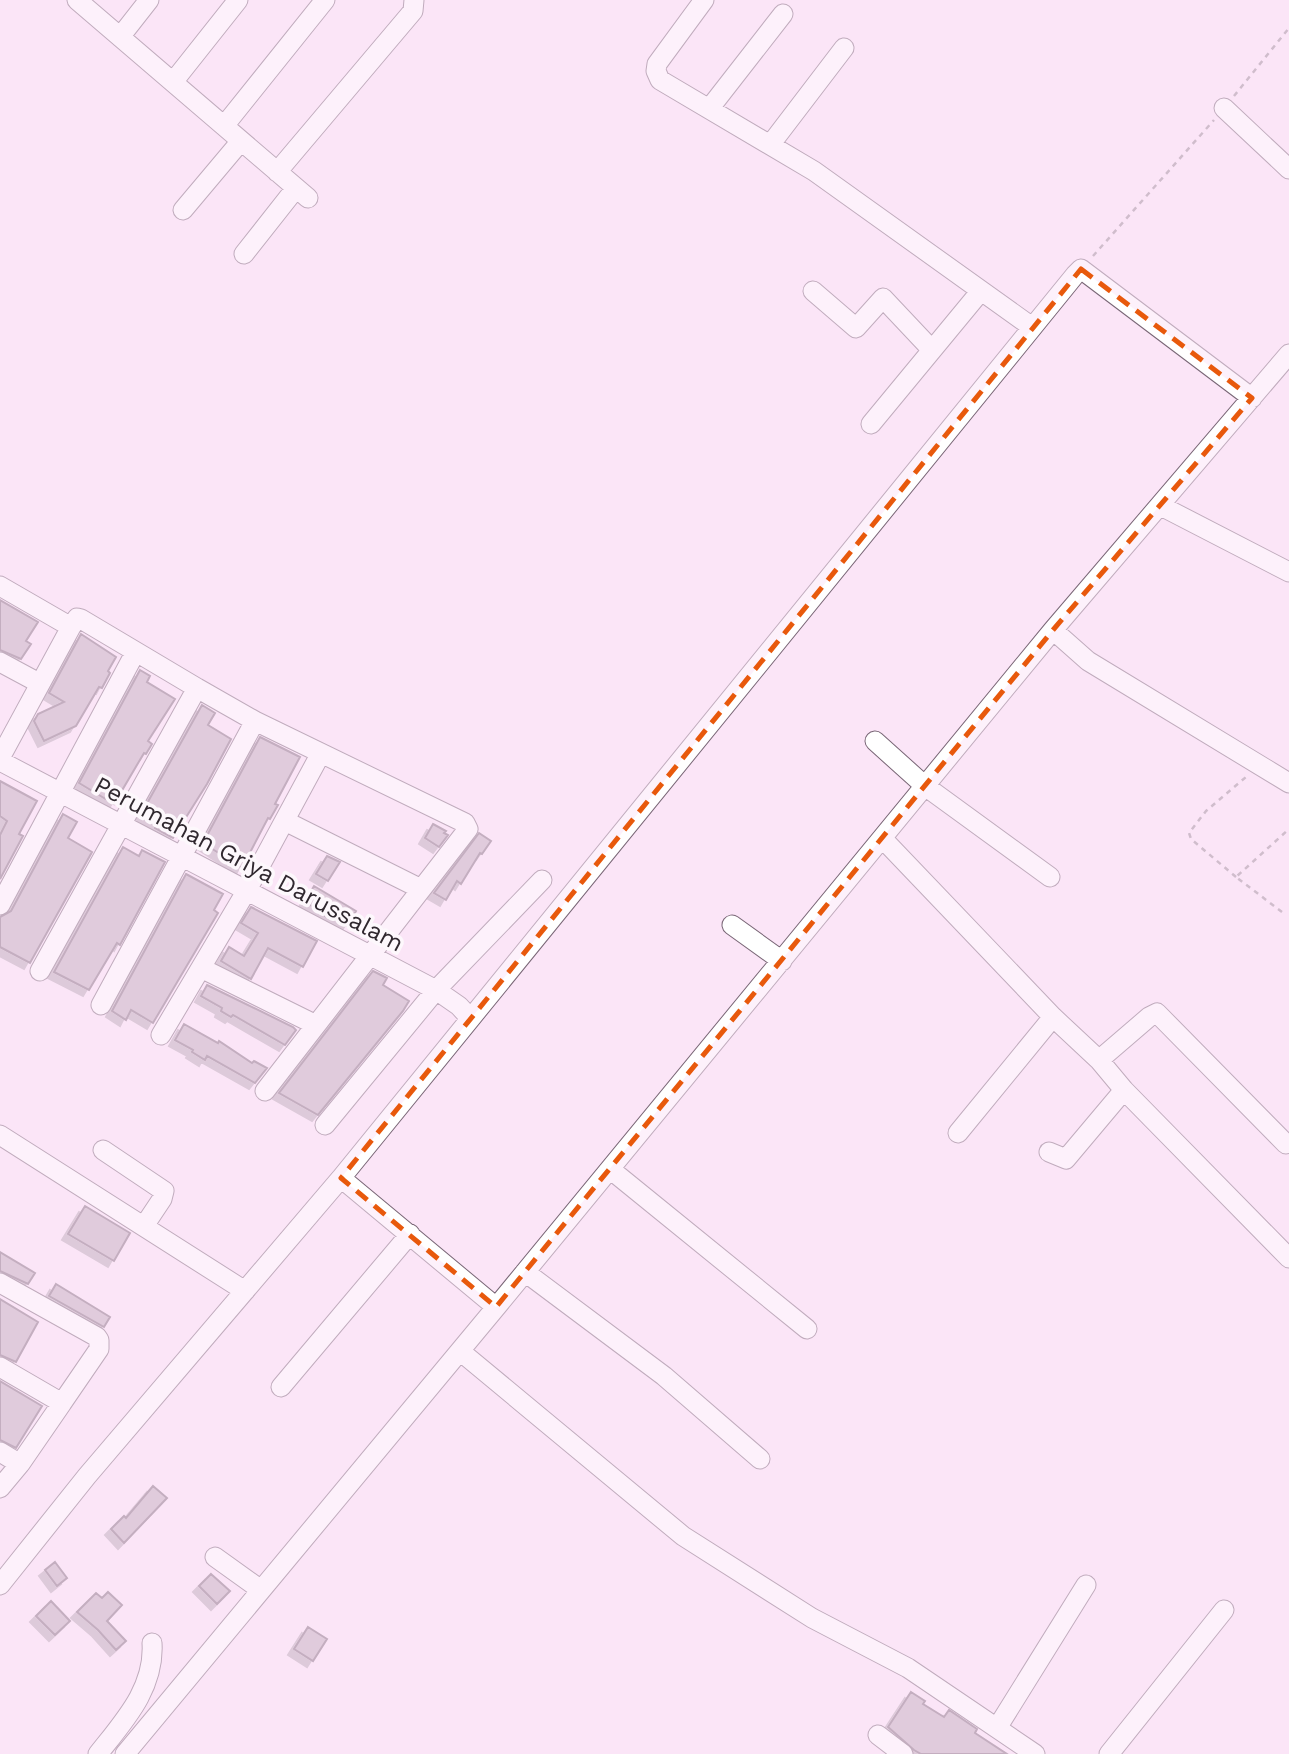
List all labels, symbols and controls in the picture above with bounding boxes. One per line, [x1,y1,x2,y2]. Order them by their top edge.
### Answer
street label: Perumahan Griya Darussalam [90,770,408,958]

